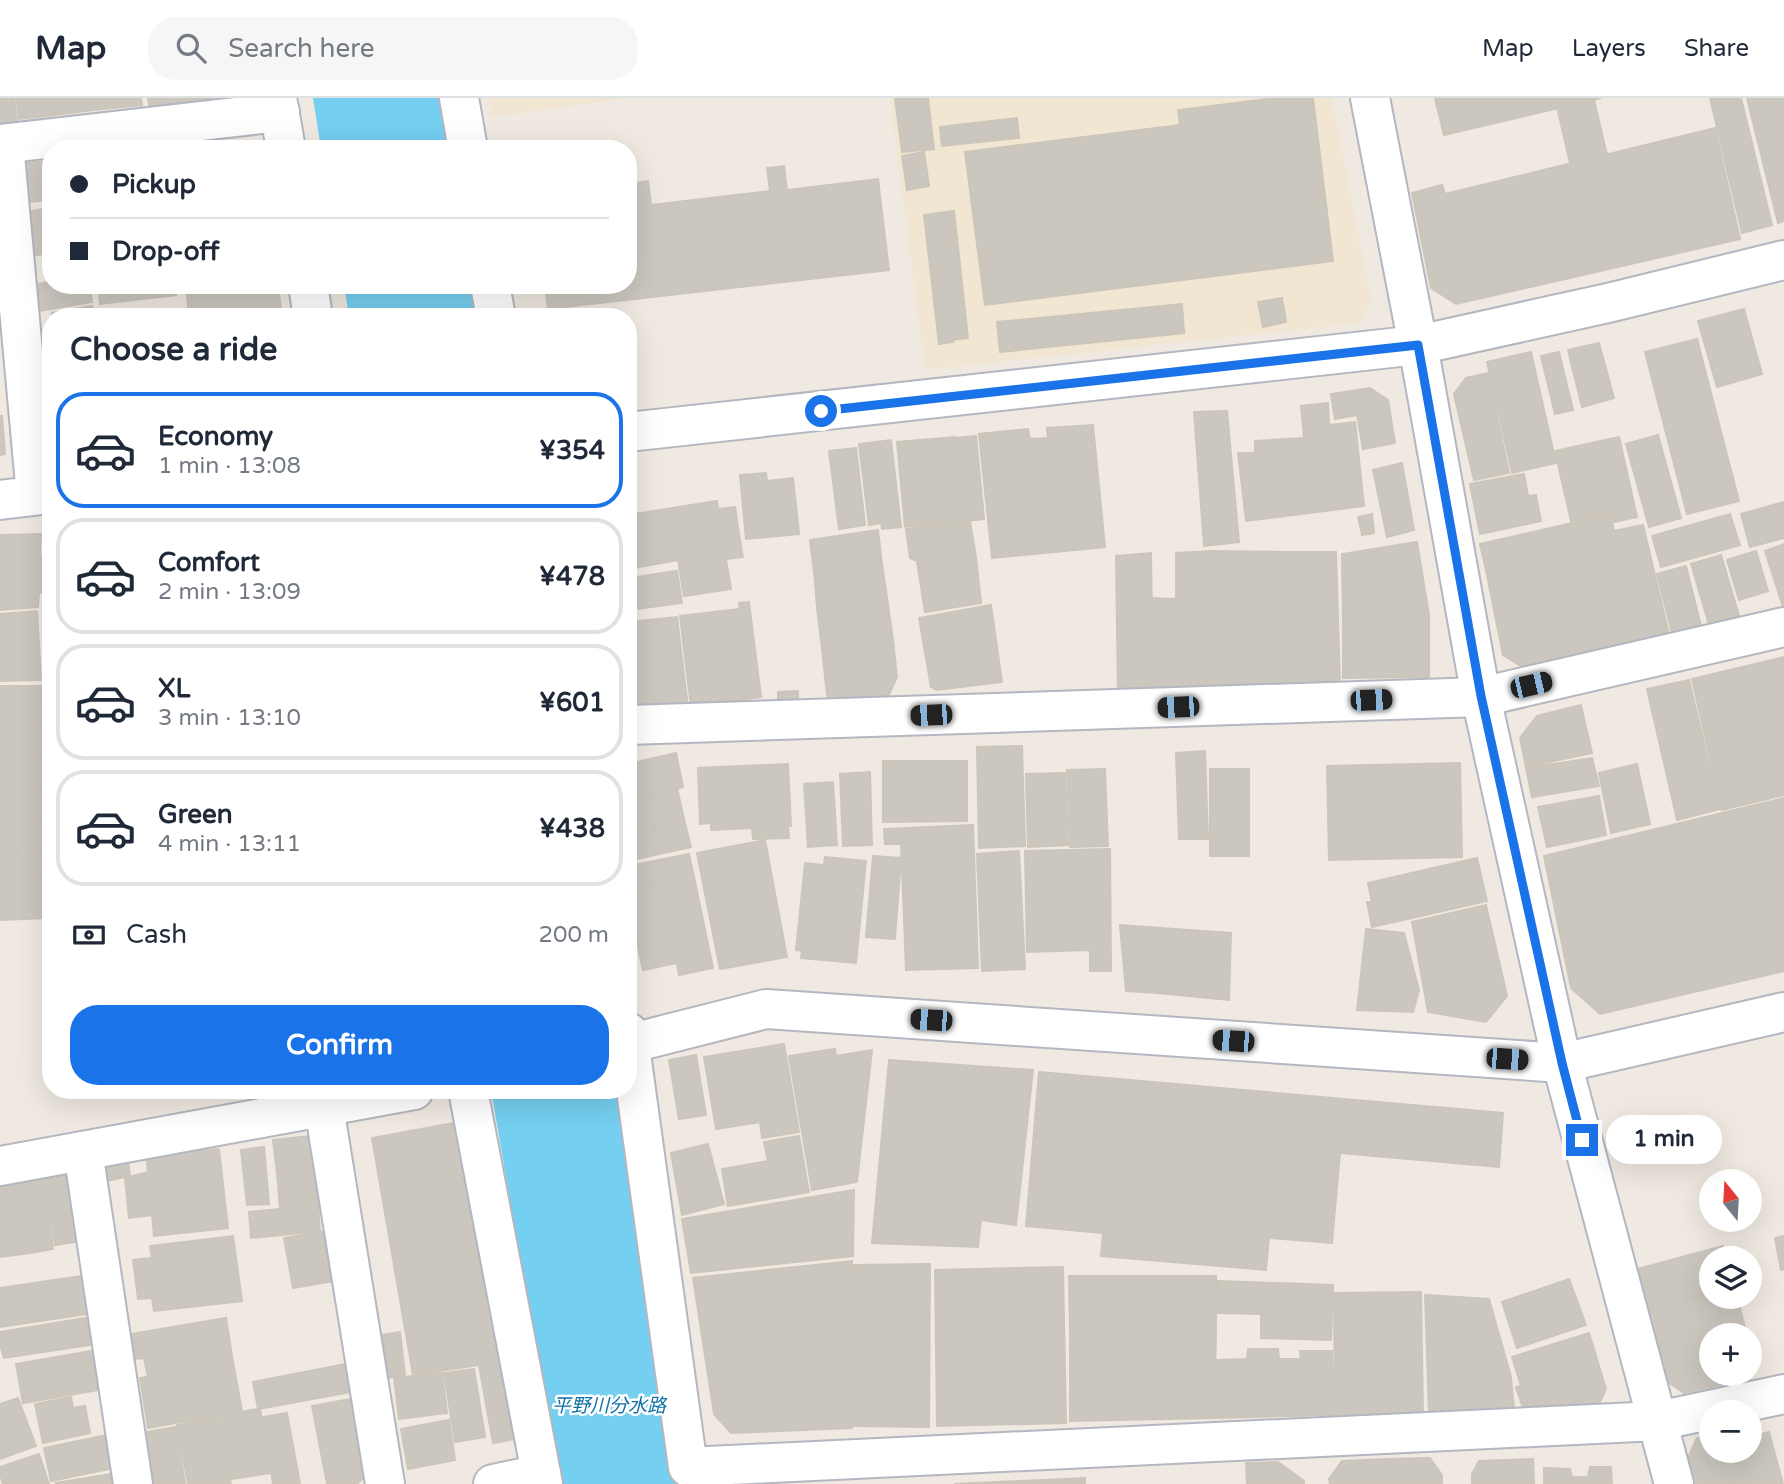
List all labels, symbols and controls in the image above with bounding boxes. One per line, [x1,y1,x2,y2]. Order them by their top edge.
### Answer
search box [148,17,638,80]
text: Map [35,29,106,68]
icon: search [172,29,210,67]
text: Search here [228,33,374,64]
text: Map [1482,34,1534,63]
text: Layers [1572,34,1646,63]
text: Share [1684,34,1749,63]
text: Pickup [112,169,196,200]
text: Drop-off [112,236,219,267]
text: Choose a ride [70,331,277,369]
route start [805,395,837,427]
icon: car [74,419,137,482]
text: Economy [158,421,273,452]
text: ¥354 [539,435,605,466]
text: 1 min · 13:08 [158,452,301,480]
icon: car [74,545,137,608]
text: Comfort [158,547,260,578]
text: ¥478 [539,561,605,592]
text: 2 min · 13:09 [158,578,301,606]
car [1509,670,1554,700]
icon: car [74,671,137,734]
text: XL [158,673,190,704]
text: ¥601 [539,687,605,718]
car [1350,689,1393,711]
car [1157,696,1200,718]
text: 3 min · 13:10 [158,704,301,732]
car [910,704,953,726]
icon: car [74,797,137,860]
text: Green [158,799,233,830]
text: ¥438 [539,813,605,844]
text: 4 min · 13:11 [158,830,301,858]
icon: cash [70,916,108,954]
text: Cash [126,919,187,950]
text: 200 m [539,921,609,949]
button: Confirm [70,1005,609,1085]
car [910,1008,953,1032]
car [1212,1029,1255,1053]
car [1486,1047,1529,1071]
callout: 1 min [1606,1116,1722,1164]
route end [1566,1124,1598,1156]
text: 1 min [1633,1125,1695,1153]
north arrow [1699,1169,1762,1232]
map controls [1699,1169,1762,1463]
button: layers [1699,1246,1762,1309]
button: + [1699,1323,1762,1386]
water label: 平野川分水路 [552,1395,668,1417]
button: − [1699,1400,1762,1463]

